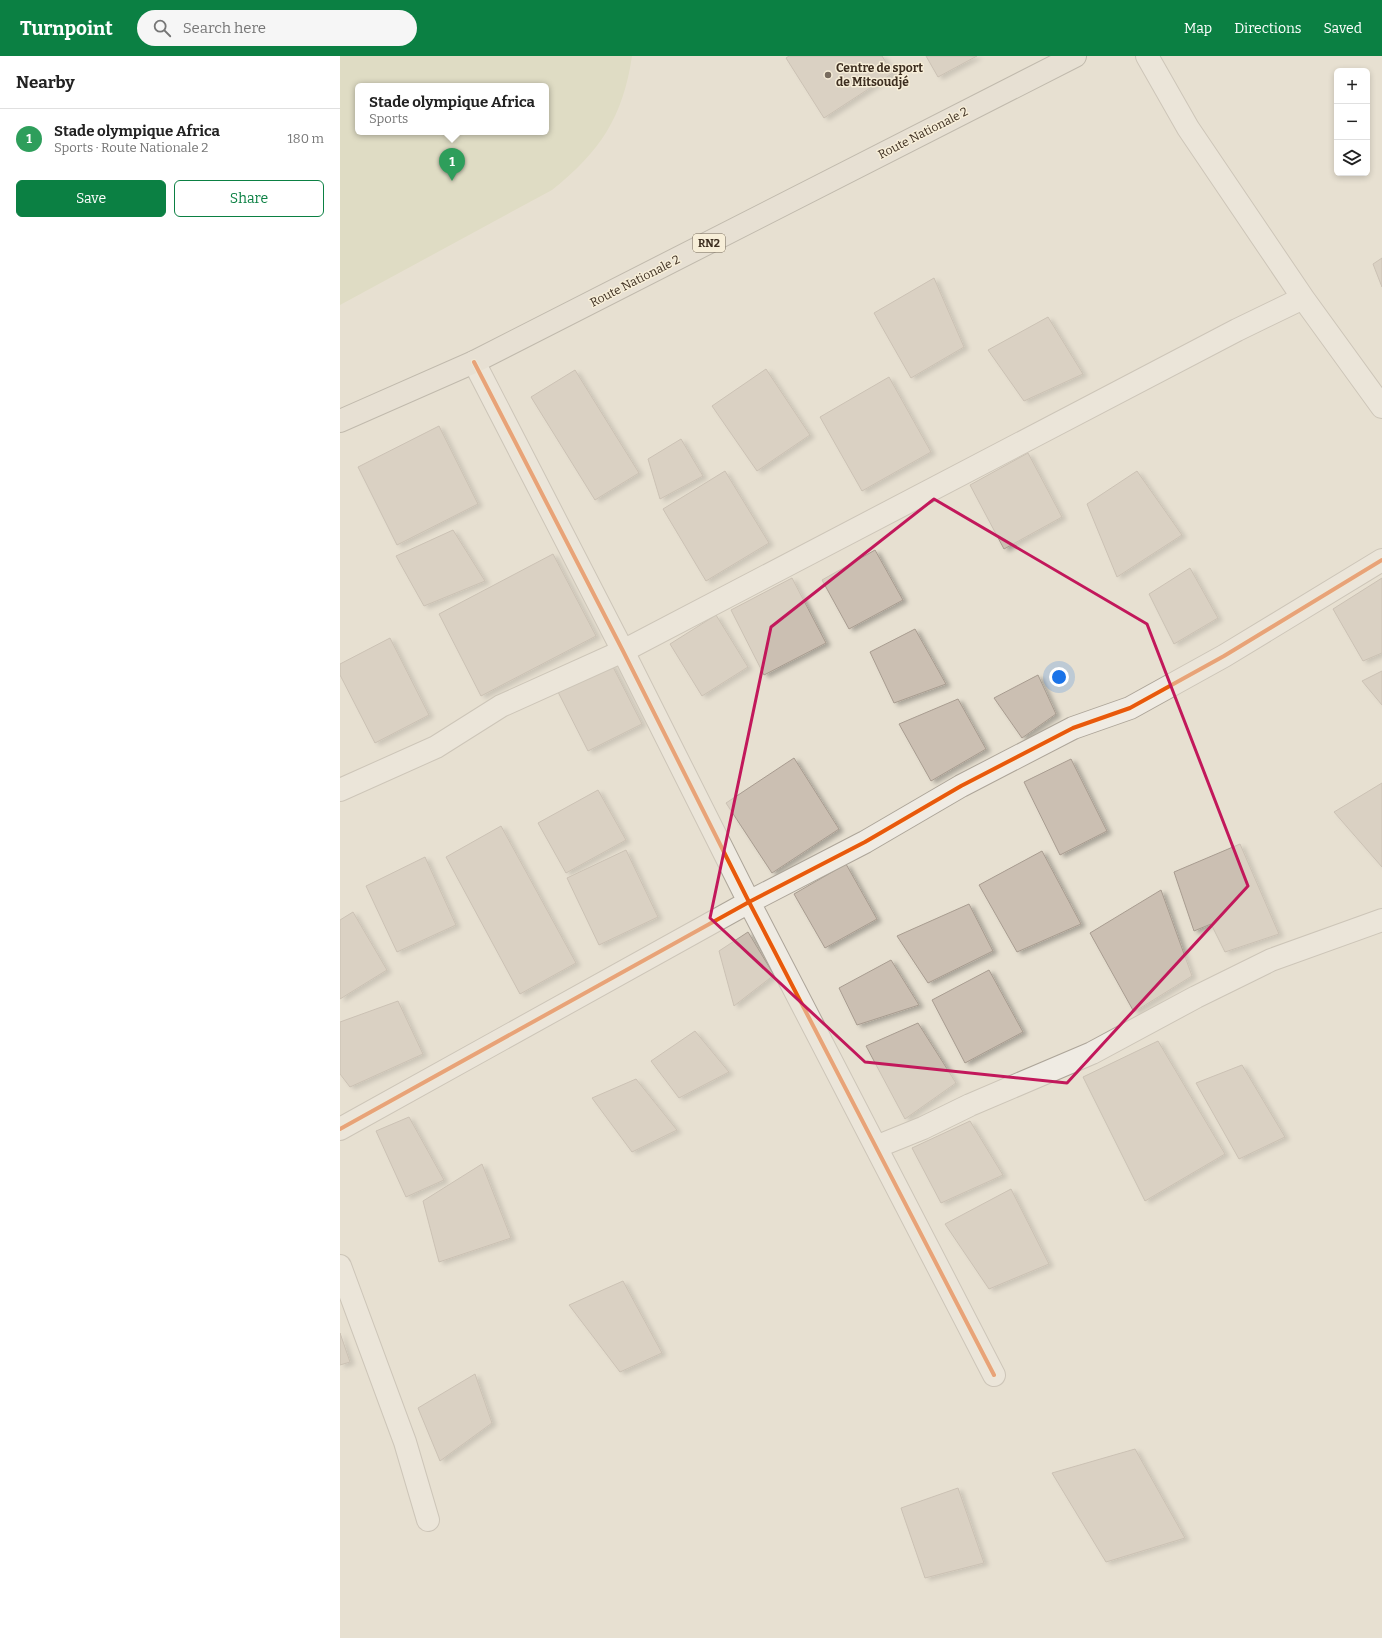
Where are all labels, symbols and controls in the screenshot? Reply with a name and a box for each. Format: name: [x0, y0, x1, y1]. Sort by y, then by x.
search box: [137, 10, 417, 46]
text: Turnpoint: [20, 17, 113, 40]
icon: search: [151, 17, 173, 39]
text: Search here: [183, 19, 266, 37]
text: Map: [1184, 20, 1212, 37]
text: Directions: [1234, 20, 1302, 37]
text: Saved: [1324, 20, 1362, 37]
place label: Centre de sport de Mitsoudjé: [836, 61, 923, 90]
map controls: [1334, 68, 1370, 176]
button: +: [1334, 68, 1370, 104]
marker: Centre de sport de Mitsoudjé: [823, 70, 833, 80]
text: Nearby: [16, 72, 75, 93]
popup: [355, 83, 549, 135]
text: Stade olympique Africa: [369, 93, 535, 111]
street label: Route Nationale 2: [876, 104, 970, 162]
button: −: [1334, 104, 1370, 140]
text: Sports: [369, 111, 408, 126]
text: Stade olympique Africa: [54, 122, 220, 140]
text: 1: [26, 131, 32, 146]
text: 180 m: [288, 131, 324, 146]
text: Sports · Route Nationale 2: [54, 140, 208, 155]
button: layers: [1334, 140, 1370, 176]
pin: 1: [439, 148, 465, 181]
button: Save: [16, 180, 166, 217]
button: Share: [174, 180, 324, 217]
road number: RN2: [693, 234, 725, 252]
street label: Route Nationale 2: [588, 252, 682, 310]
your location: [1049, 667, 1069, 687]

